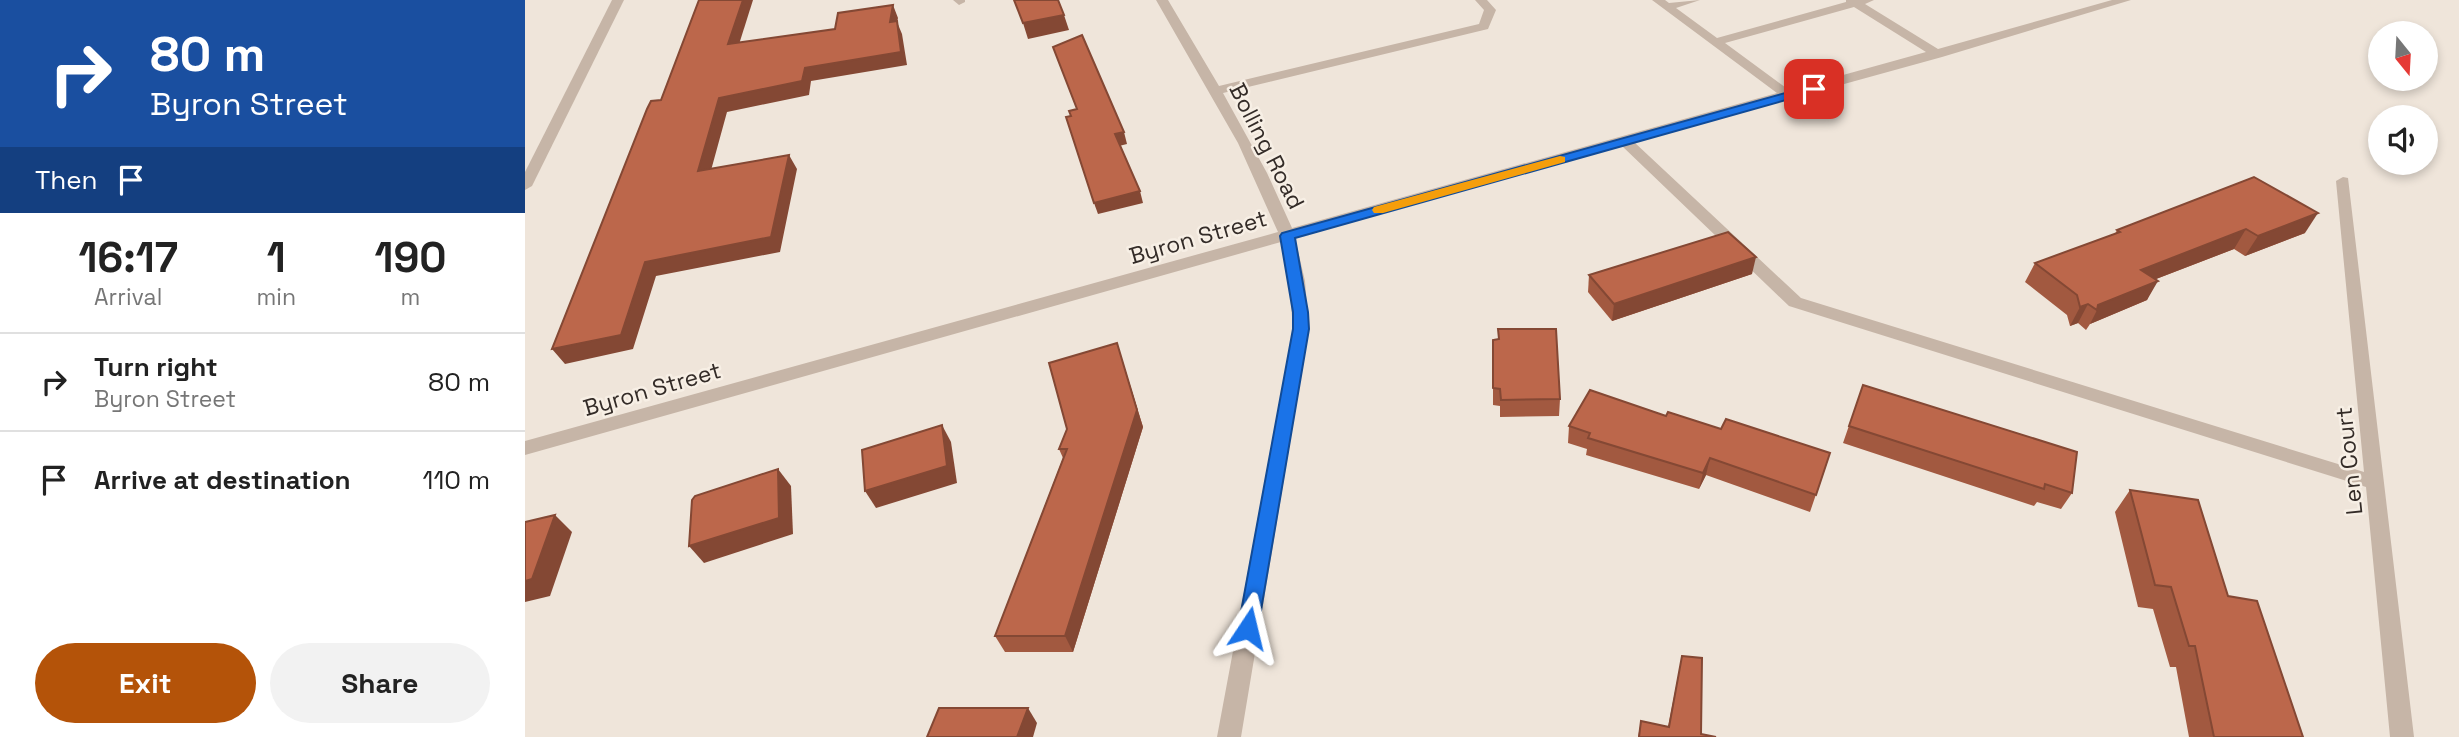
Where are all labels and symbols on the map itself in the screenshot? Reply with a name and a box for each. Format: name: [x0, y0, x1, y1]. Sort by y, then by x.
north arrow: [2368, 21, 2438, 91]
pin: [1784, 59, 1844, 119]
street label: Bolling Road: [1222, 78, 1312, 214]
street label: Byron Street: [1126, 203, 1270, 271]
street label: Byron Street: [580, 355, 724, 423]
street label: Len Court: [2328, 406, 2370, 516]
position arrow: [1211, 591, 1285, 665]

